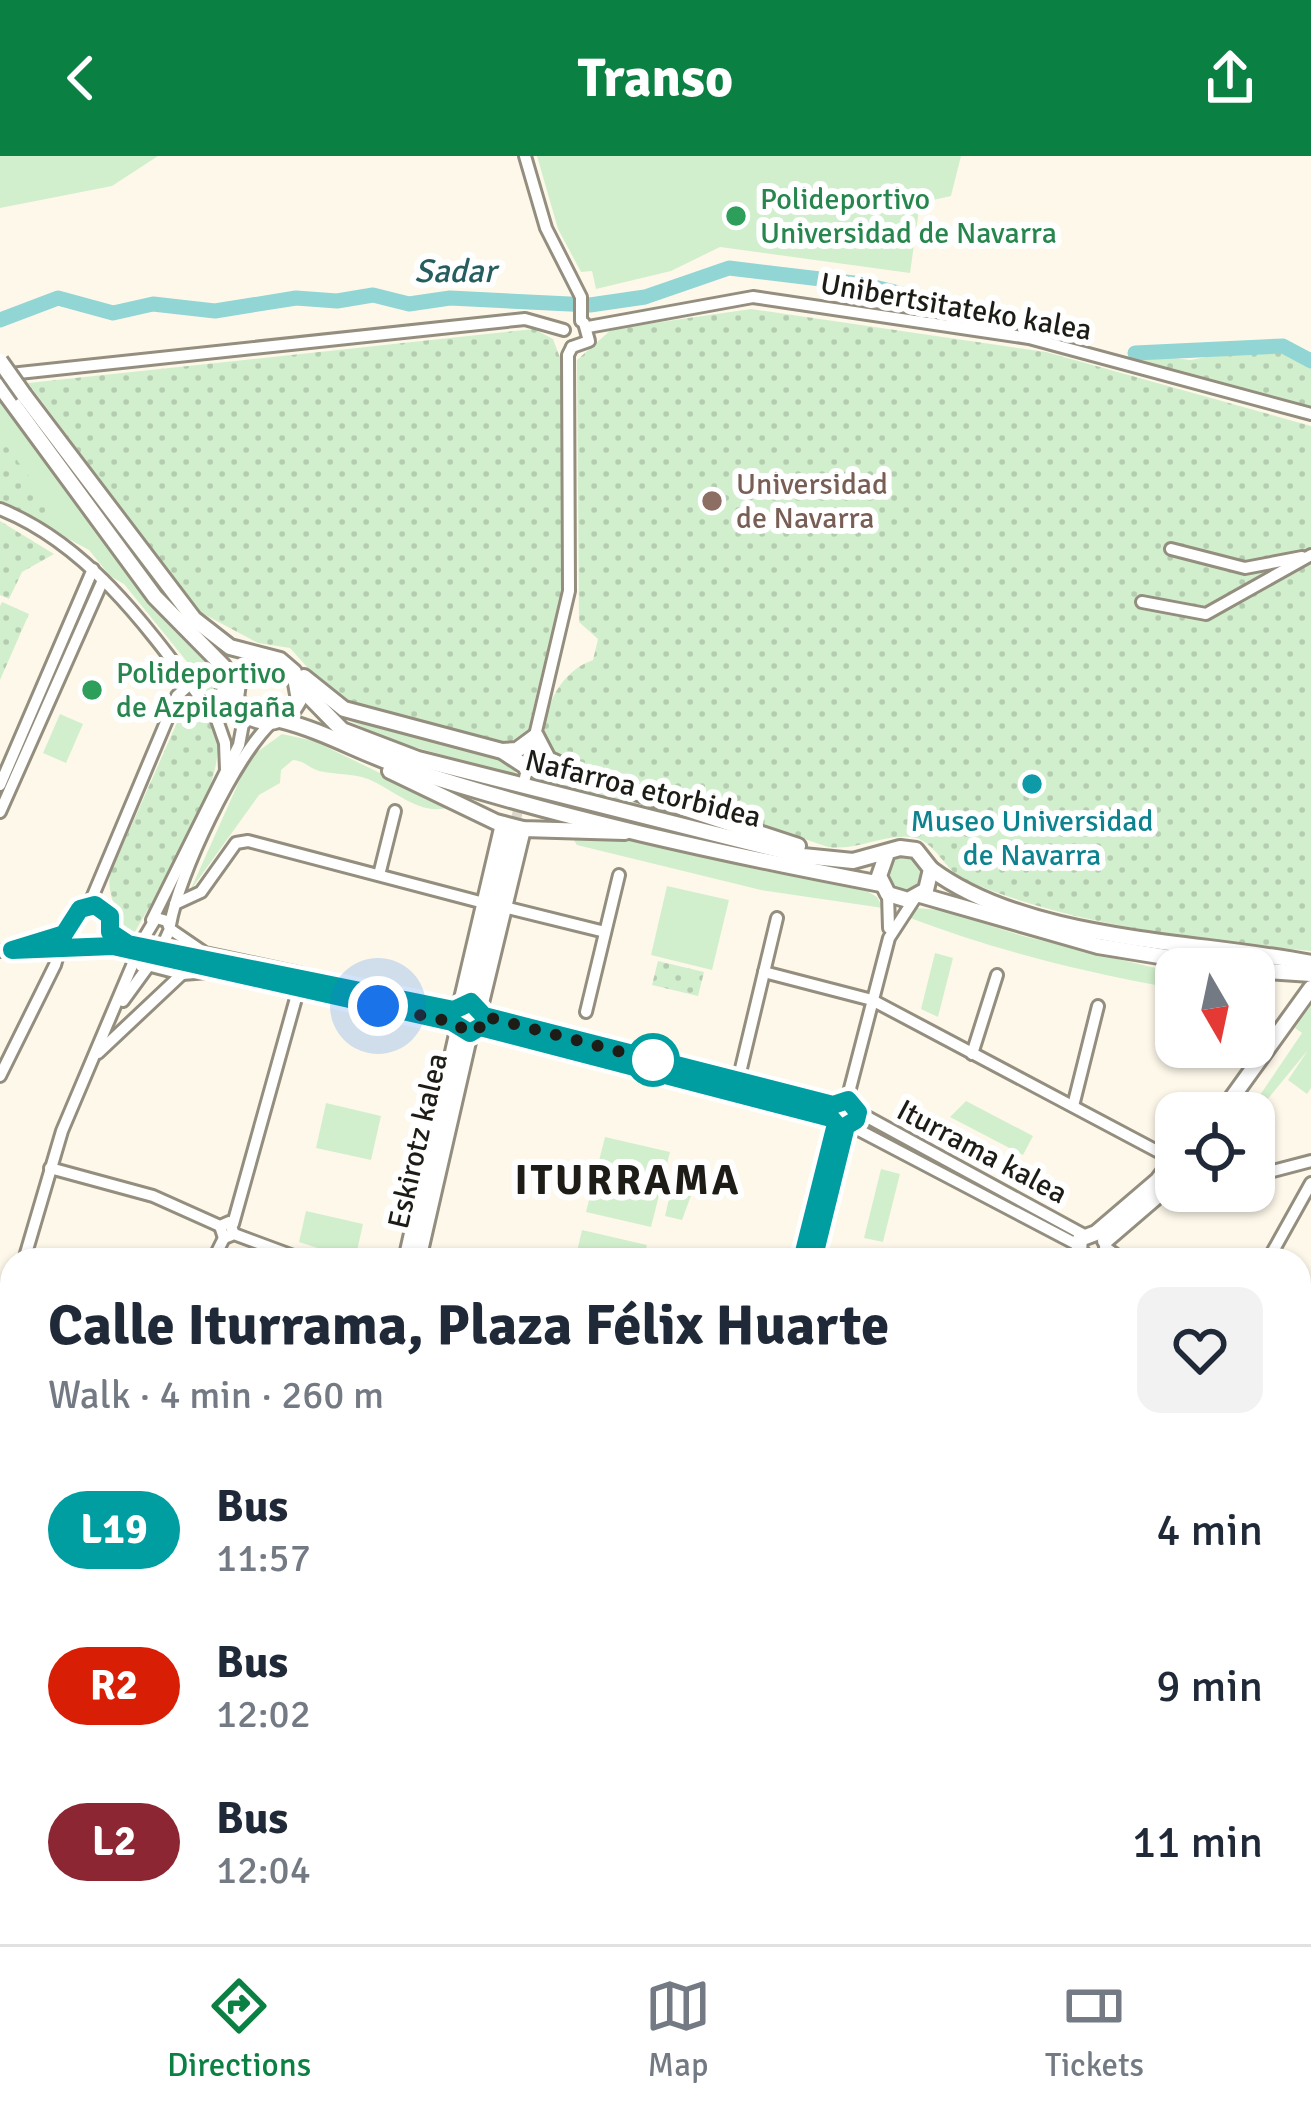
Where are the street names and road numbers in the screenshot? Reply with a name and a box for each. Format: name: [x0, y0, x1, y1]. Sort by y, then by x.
street label: Unibertsitateko kalea: [817, 265, 1095, 349]
street label: Nafarroa etorbidea: [521, 742, 765, 836]
street label: Eskirotz kalea: [380, 1050, 456, 1232]
street label: Iturrama kalea: [891, 1092, 1073, 1212]

